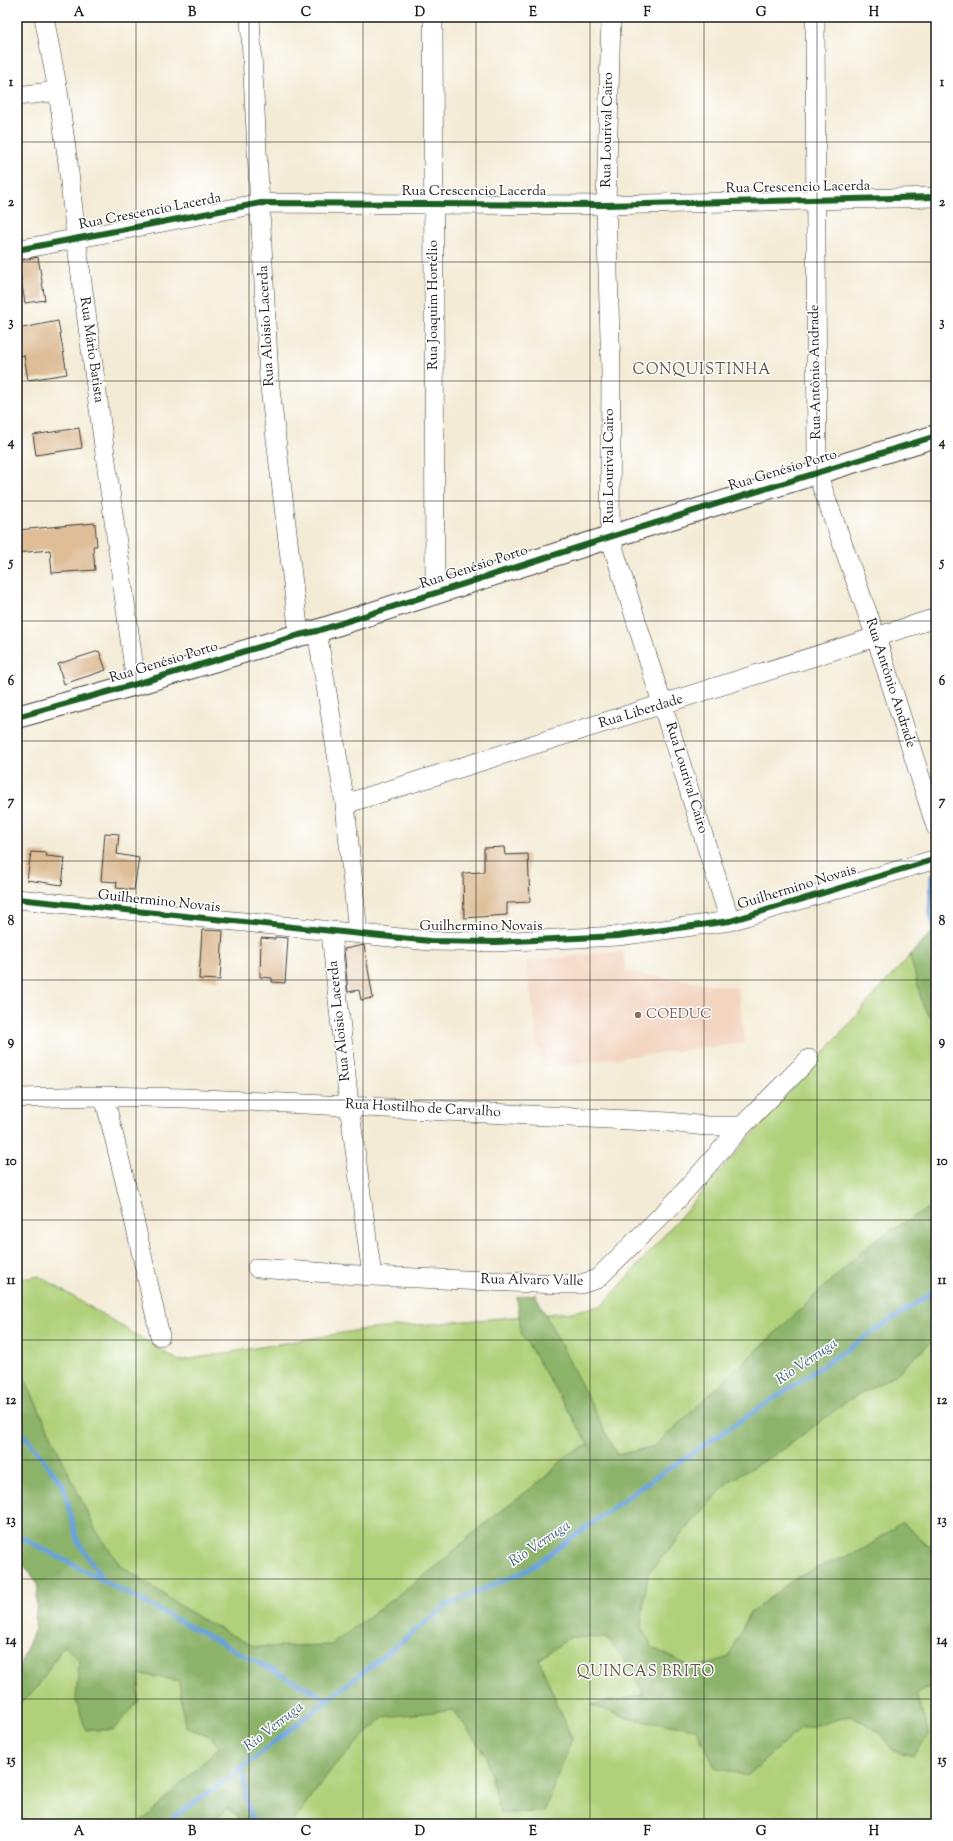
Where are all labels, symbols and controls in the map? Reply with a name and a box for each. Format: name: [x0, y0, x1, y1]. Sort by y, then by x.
text: A: [74, 4, 85, 22]
text: B: [188, 4, 197, 22]
text: C: [301, 4, 311, 22]
text: D: [415, 4, 425, 22]
text: E: [529, 4, 537, 22]
text: F: [643, 4, 651, 22]
text: G: [756, 4, 767, 22]
text: H: [869, 4, 880, 22]
street label: Rua Lourival Cairo: [597, 72, 619, 188]
text: 1: [9, 74, 14, 92]
text: 1: [940, 74, 945, 92]
street label: Rua Crescencio Lacerda: [726, 177, 871, 199]
street label: Rua Crescencio Lacerda: [402, 182, 547, 202]
street label: Rua Crescencio Lacerda: [77, 188, 223, 236]
text: 2: [8, 194, 15, 212]
text: 2: [939, 194, 946, 212]
street label: Rua Joaquim Hortélio: [424, 240, 444, 370]
street label: Rua Aloisio Lacerda: [254, 264, 280, 387]
street label: Rua Mário Batista: [74, 296, 108, 405]
street label: Rua Antônio Andrade: [805, 304, 827, 440]
text: 3: [8, 314, 14, 332]
text: 3: [939, 314, 945, 332]
district label: CONQUISTINHA: [633, 360, 771, 381]
street label: Rua Lourival Cairo: [600, 408, 620, 524]
text: 4: [7, 434, 15, 452]
text: 4: [938, 434, 946, 452]
street label: Rua Genésio Porto: [726, 445, 840, 497]
street label: Rua Genésio Porto: [417, 541, 531, 595]
text: 5: [8, 554, 14, 572]
text: 5: [939, 554, 945, 572]
street label: Rua Antônio Andrade: [860, 616, 920, 750]
street label: Rua Genésio Porto: [107, 637, 221, 689]
text: 6: [8, 673, 15, 691]
text: 6: [939, 673, 946, 691]
street label: Rua Liberdade: [596, 690, 686, 734]
street label: Rua Lourival Cairo: [660, 720, 713, 836]
text: 7: [8, 793, 15, 811]
text: 7: [939, 793, 946, 811]
street label: Guilhermino Novais: [735, 860, 859, 916]
street label: Guilhermino Novais: [97, 886, 221, 918]
text: 8: [8, 913, 15, 931]
text: 8: [939, 913, 946, 931]
street label: Guilhermino Novais: [419, 917, 543, 937]
street label: Rua Aloisio Lacerda: [324, 959, 356, 1082]
place label: COEDUC: [646, 1005, 712, 1025]
marker: COEDUC: [633, 1010, 643, 1020]
text: 9: [8, 1033, 15, 1051]
text: 9: [939, 1033, 946, 1051]
street label: Rua Hostilho de Carvalho: [345, 1095, 502, 1123]
text: 10: [5, 1153, 17, 1171]
text: 10: [936, 1153, 948, 1171]
street label: Rua Alvaro Valle: [480, 1270, 584, 1292]
text: 11: [7, 1272, 16, 1290]
text: 11: [938, 1272, 947, 1290]
water label: Rio Verruga: [772, 1333, 842, 1390]
text: 12: [6, 1392, 17, 1410]
text: 12: [937, 1392, 948, 1410]
text: 13: [6, 1512, 16, 1530]
text: 13: [937, 1512, 947, 1530]
water label: Rio Verruga: [505, 1515, 575, 1572]
text: 14: [6, 1632, 17, 1650]
text: 14: [937, 1632, 948, 1650]
district label: QUINCAS BRITO: [577, 1662, 715, 1683]
water label: Rio Verruga: [240, 1697, 309, 1757]
text: 15: [7, 1752, 16, 1770]
text: 15: [938, 1752, 947, 1770]
text: A: [74, 1823, 85, 1841]
text: B: [188, 1823, 197, 1841]
text: C: [301, 1823, 311, 1841]
text: D: [415, 1823, 425, 1841]
text: E: [529, 1823, 537, 1841]
text: F: [643, 1823, 651, 1841]
text: G: [756, 1823, 767, 1841]
text: H: [869, 1823, 880, 1841]

